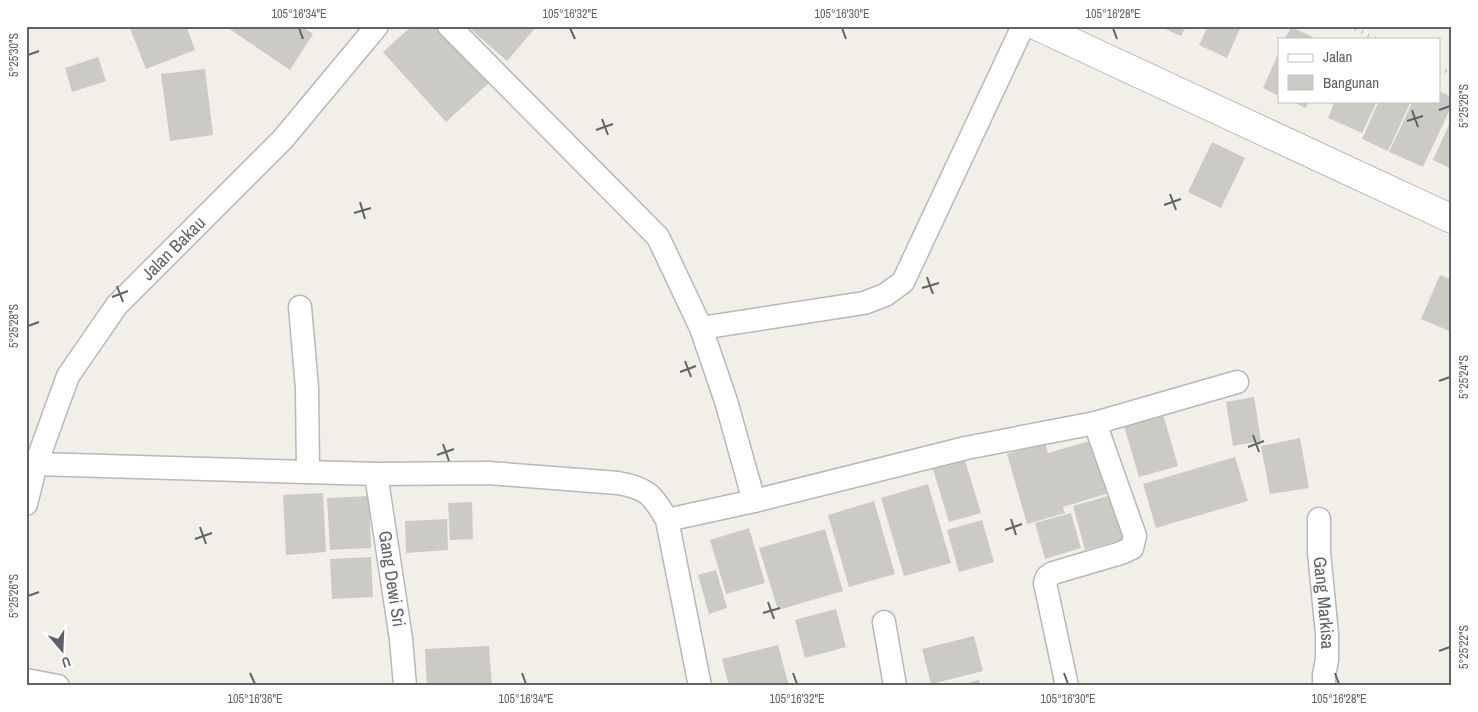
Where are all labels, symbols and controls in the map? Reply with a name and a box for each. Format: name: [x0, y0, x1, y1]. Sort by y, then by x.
text: 105°16'34"E: [271, 6, 327, 22]
text: 105°16'32"E: [542, 6, 598, 22]
text: 105°16'30"E: [814, 6, 870, 22]
text: 105°16'28"E: [1085, 6, 1141, 22]
text: 5°25'30"S: [6, 33, 22, 77]
legend: [1278, 38, 1440, 102]
text: Jalan: [1323, 46, 1352, 67]
text: Bangunan: [1323, 72, 1379, 93]
text: 5°25'26"S: [1456, 84, 1472, 128]
street label: Jalan Bakau: [136, 211, 211, 286]
text: 5°25'28"S: [6, 304, 22, 348]
text: 5°25'24"S: [1456, 355, 1472, 399]
street label: Gang Dewi Sri: [373, 529, 412, 629]
street label: Gang Markisa: [1308, 555, 1340, 649]
text: 5°25'26"S: [6, 574, 22, 618]
north arrow: [38, 624, 88, 674]
text: 5°25'22"S: [1456, 625, 1472, 669]
text: U: [59, 652, 73, 672]
text: 105°16'36"E: [227, 691, 283, 707]
text: 105°16'34"E: [498, 691, 554, 707]
text: 105°16'32"E: [769, 691, 825, 707]
text: 105°16'30"E: [1040, 691, 1096, 707]
text: 105°16'28"E: [1311, 691, 1367, 707]

